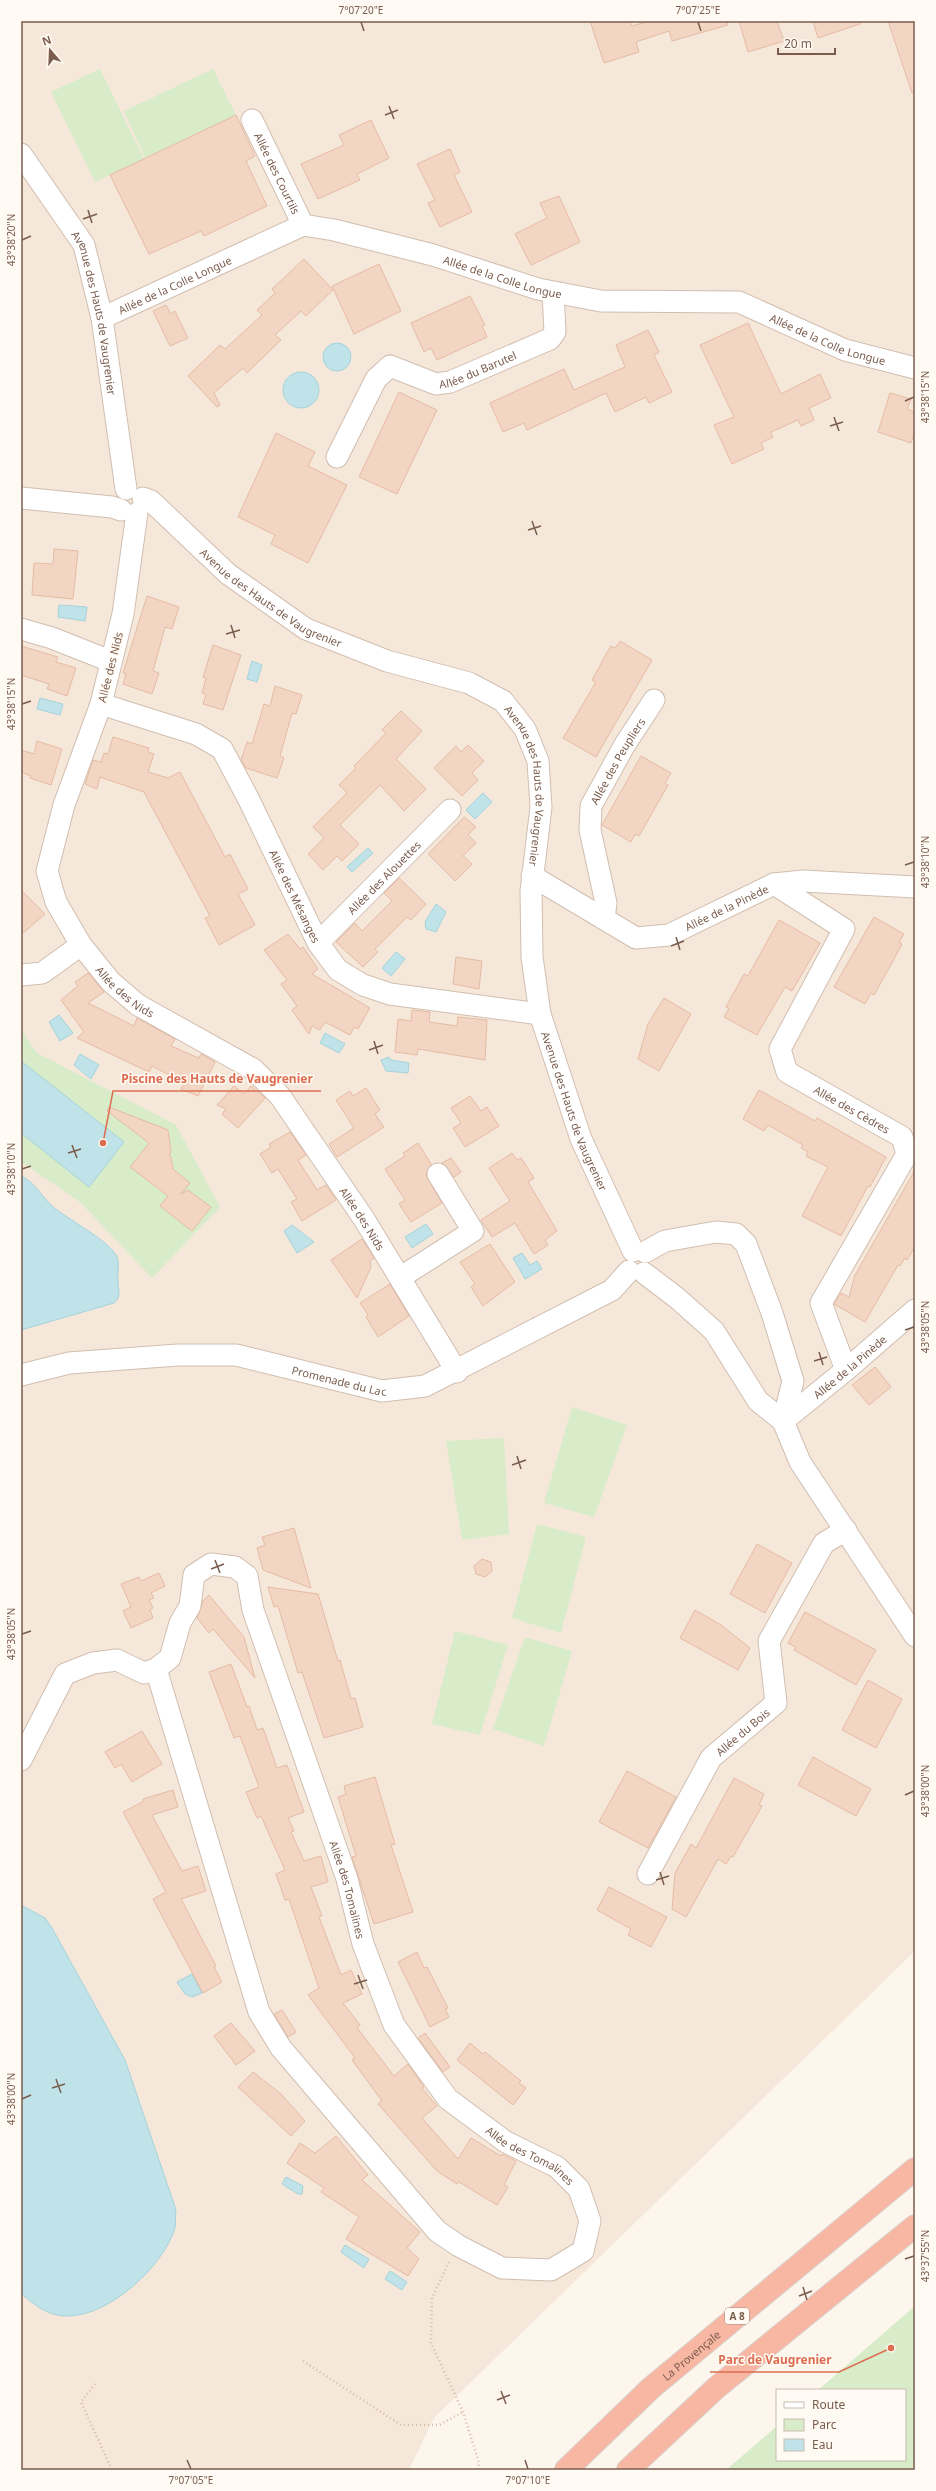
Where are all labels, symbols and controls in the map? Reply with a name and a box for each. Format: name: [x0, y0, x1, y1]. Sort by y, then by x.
text: 7°07'20"E: [339, 3, 383, 17]
text: 7°07'25"E: [676, 3, 720, 17]
north arrow: [30, 30, 70, 70]
scale bar: [778, 30, 835, 56]
text: N: [40, 32, 53, 49]
text: 20 m: [784, 35, 812, 52]
street label: Allée des Courtils: [252, 130, 304, 216]
text: 43°38'20"N: [4, 214, 18, 266]
street label: Avenue des Hauts de Vaugrenier: [69, 227, 120, 396]
street label: Allée de la Colle Longue: [442, 251, 563, 301]
street label: Allée de la Colle Longue: [116, 252, 234, 317]
street label: Allée de la Colle Longue: [768, 310, 887, 368]
street label: Allée du Barutel: [438, 347, 518, 391]
text: 43°38'15"N: [918, 371, 932, 423]
street label: Avenue des Hauts de Vaugrenier: [197, 544, 345, 650]
street label: Allée des Nids: [94, 630, 126, 704]
text: 43°38'15"N: [4, 678, 18, 730]
street label: Avenue des Hauts de Vaugrenier: [501, 702, 548, 868]
street label: Allée des Peupliers: [586, 715, 648, 807]
text: 43°38'10"N: [918, 836, 932, 888]
street label: Allée des Alouettes: [344, 837, 423, 917]
street label: Allée des Mésanges: [266, 847, 324, 945]
street label: Allée de la Pinède: [682, 880, 771, 934]
street label: Allée des Nids: [93, 962, 157, 1020]
street label: Avenue des Hauts de Vaugrenier: [539, 1029, 612, 1193]
callout: Piscine des Hauts de Vaugrenier: [113, 1067, 321, 1091]
text: Piscine des Hauts de Vaugrenier: [121, 1070, 313, 1087]
street label: Allée des Cèdres: [811, 1081, 893, 1136]
text: 43°38'10"N: [4, 1143, 18, 1195]
street label: Allée des Nids: [337, 1184, 389, 1253]
text: 43°38'05"N: [918, 1301, 932, 1353]
street label: Allée de la Pinède: [810, 1331, 889, 1401]
street label: Promenade du Lac: [290, 1362, 387, 1399]
text: 43°38'05"N: [4, 1608, 18, 1660]
street label: Allée du Bois: [712, 1704, 772, 1759]
text: 43°38'00"N: [918, 1765, 932, 1817]
street label: Allée des Tomalines: [327, 1838, 369, 1940]
text: 43°38'00"N: [4, 2073, 18, 2125]
street label: Allée des Tomalines: [483, 2122, 578, 2188]
text: 43°37'55"N: [918, 2230, 932, 2282]
road number: A 8: [725, 2308, 749, 2324]
street label: La Provençale: [659, 2326, 723, 2383]
callout: Parc de Vaugrenier: [710, 2348, 839, 2372]
text: Parc de Vaugrenier: [718, 2351, 832, 2368]
legend: [776, 2389, 906, 2461]
text: Route: [812, 2396, 845, 2413]
text: Parc: [812, 2416, 837, 2433]
text: Eau: [812, 2436, 833, 2453]
text: 7°07'05"E: [169, 2473, 213, 2487]
text: 7°07'10"E: [506, 2473, 550, 2487]

